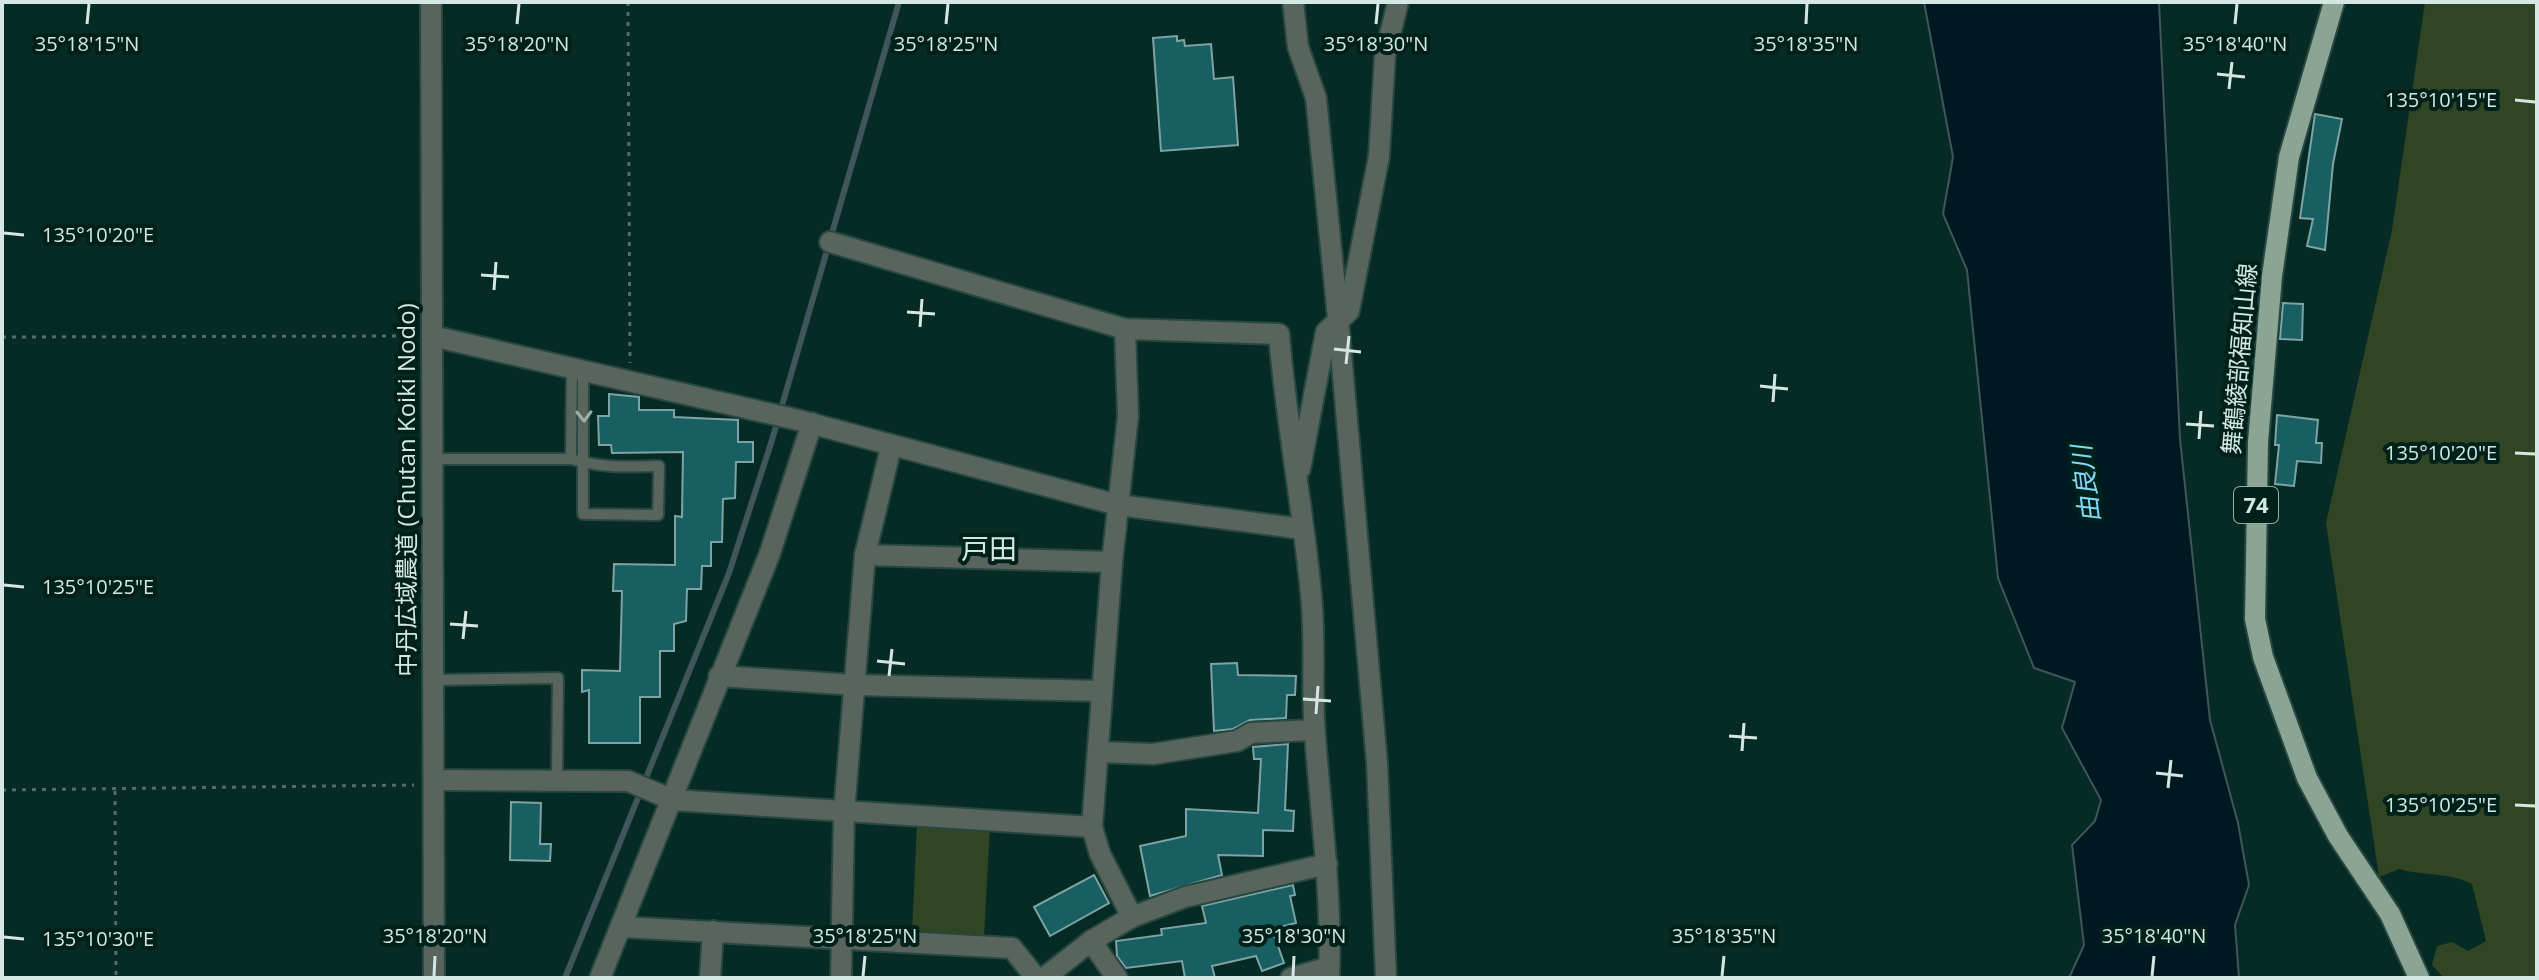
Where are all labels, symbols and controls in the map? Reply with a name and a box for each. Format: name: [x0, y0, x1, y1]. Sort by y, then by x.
text: 35°18'15"N: [35, 30, 139, 57]
text: 35°18'20"N: [465, 30, 569, 57]
text: 35°18'25"N: [894, 30, 998, 57]
text: 35°18'30"N: [1324, 30, 1428, 57]
text: 35°18'35"N: [1754, 30, 1858, 57]
text: 35°18'40"N: [2183, 30, 2287, 57]
text: 135°10'15"E: [2385, 86, 2497, 113]
text: 135°10'20"E: [42, 221, 154, 248]
street label: 舞鶴綾部福知山線: [2214, 262, 2263, 456]
street label: 中丹広域農道 (Chutan Koiki Nodo): [389, 303, 422, 677]
one-way arrow: [575, 410, 593, 423]
text: 135°10'20"E: [2385, 439, 2497, 466]
water label: 由良川: [2062, 440, 2108, 525]
road number: 74: [2234, 487, 2278, 523]
district label: 戸田: [961, 529, 1017, 567]
text: 135°10'25"E: [42, 573, 154, 600]
text: 135°10'25"E: [2385, 791, 2497, 818]
text: 35°18'20"N: [383, 922, 487, 949]
text: 35°18'25"N: [813, 922, 917, 949]
text: 35°18'30"N: [1242, 922, 1346, 949]
text: 35°18'35"N: [1672, 922, 1776, 949]
text: 35°18'40"N: [2102, 922, 2206, 949]
text: 135°10'30"E: [42, 925, 154, 952]

